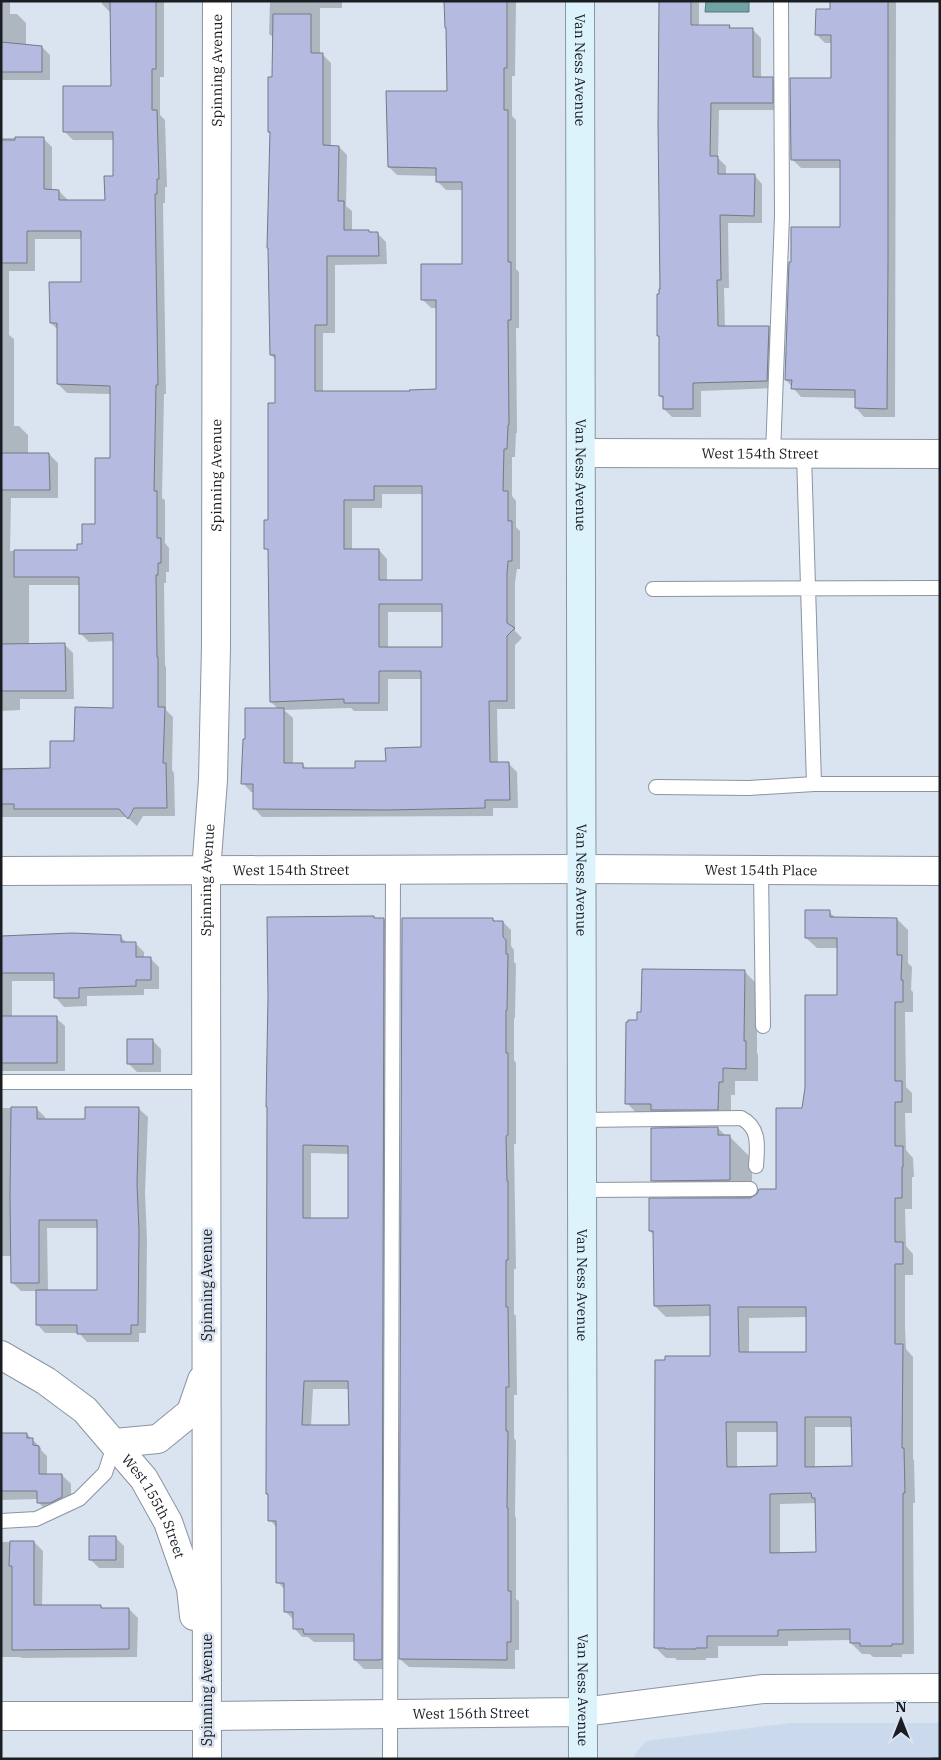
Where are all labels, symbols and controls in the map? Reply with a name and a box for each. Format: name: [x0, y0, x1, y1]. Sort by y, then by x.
street label: Spinning Avenue: [208, 14, 226, 127]
street label: Van Ness Avenue: [571, 14, 589, 126]
street label: Spinning Avenue: [207, 419, 225, 532]
street label: Van Ness Avenue: [572, 419, 590, 531]
street label: West 154th Street: [702, 444, 819, 463]
street label: Spinning Avenue: [197, 823, 219, 936]
street label: Van Ness Avenue: [572, 824, 591, 936]
street label: West 154th Street: [232, 861, 350, 879]
street label: West 154th Place: [705, 861, 817, 879]
street label: Spinning Avenue: [198, 1229, 216, 1341]
street label: Van Ness Avenue: [573, 1229, 591, 1341]
street label: West 155th Street: [118, 1450, 189, 1561]
street label: Spinning Avenue: [198, 1634, 216, 1746]
street label: Van Ness Avenue: [574, 1634, 592, 1746]
north arrow: [876, 1695, 926, 1745]
text: N: [895, 1698, 907, 1716]
street label: West 156th Street: [412, 1704, 530, 1723]

